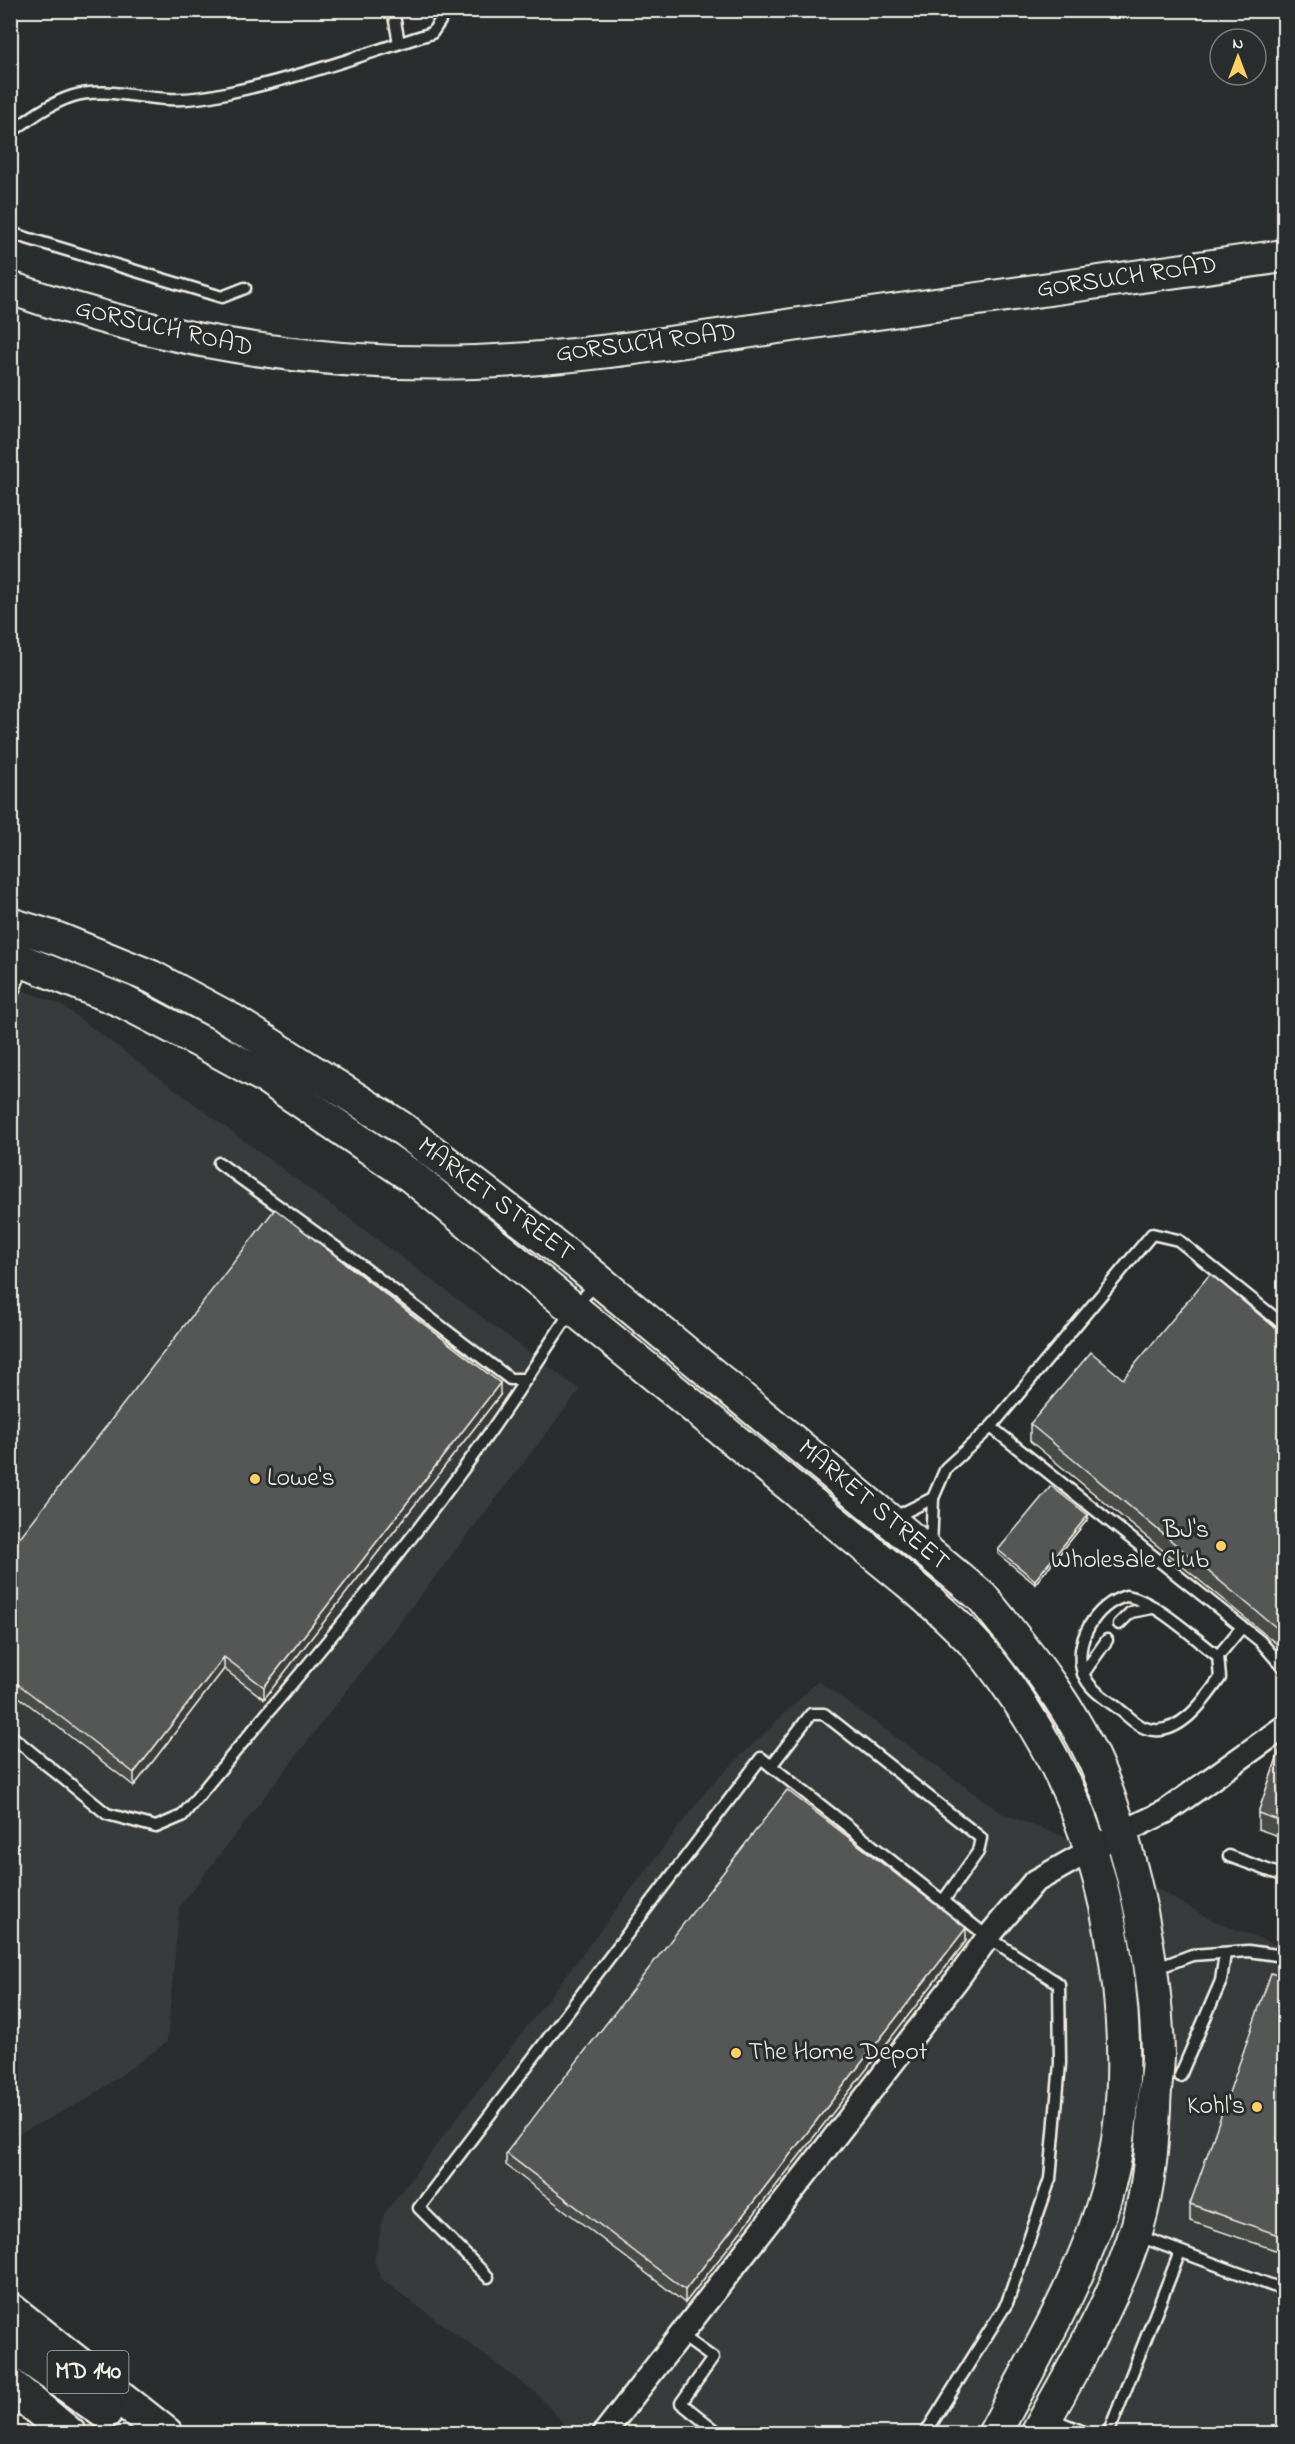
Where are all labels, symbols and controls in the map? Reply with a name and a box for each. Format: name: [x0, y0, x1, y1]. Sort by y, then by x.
north arrow: [1208, 27, 1268, 87]
text: N: [1233, 32, 1244, 56]
street label: GORSUCH ROAD: [1035, 247, 1219, 309]
street label: GORSUCH ROAD: [71, 290, 257, 368]
street label: GORSUCH ROAD: [554, 314, 738, 374]
street label: MARKET STREET: [408, 1128, 582, 1272]
street label: MARKET STREET: [789, 1431, 957, 1581]
place label: Lowe's: [267, 1460, 335, 1498]
marker: Lowe's: [248, 1472, 262, 1486]
place label: BJ's Wholesale Club: [1051, 1512, 1209, 1580]
marker: BJ's Wholesale Club: [1214, 1539, 1228, 1553]
place label: The Home Depot: [748, 2034, 928, 2072]
marker: The Home Depot: [729, 2046, 743, 2060]
place label: Kohl's: [1187, 2088, 1245, 2126]
marker: Kohl's: [1250, 2100, 1264, 2114]
road number: MD 140: [48, 2351, 128, 2393]

